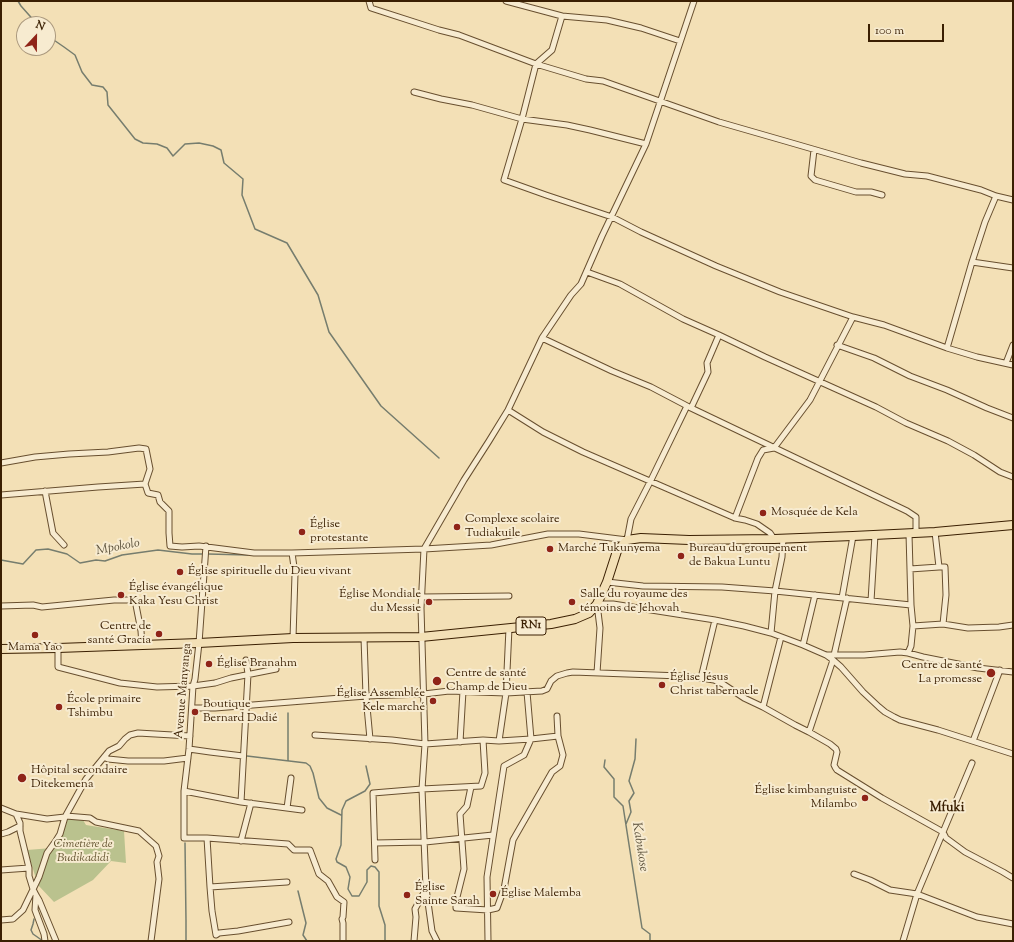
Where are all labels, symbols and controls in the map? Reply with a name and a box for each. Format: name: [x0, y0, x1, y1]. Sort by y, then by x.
north arrow: [16, 16, 56, 56]
scale bar: [870, 16, 946, 42]
text: N: [33, 17, 47, 35]
text: 100 m: [875, 22, 904, 40]
place label: Mosquée de Kela: [771, 506, 858, 520]
marker: Mosquée de Kela: [758, 508, 768, 518]
place label: Complexe scolaire Tudiakuile: [465, 513, 560, 541]
place label: Église protestante: [310, 518, 368, 546]
marker: Complexe scolaire Tudiakuile: [452, 522, 462, 532]
marker: Église protestante: [297, 527, 307, 537]
water label: Mpokolo: [95, 536, 141, 560]
place label: Marché Tukunyema: [558, 542, 660, 556]
place label: Bureau du groupement de Bakua Luntu: [689, 542, 807, 570]
marker: Marché Tukunyema: [545, 544, 555, 554]
marker: Bureau du groupement de Bakua Luntu: [676, 551, 686, 561]
place label: Église spirituelle du Dieu vivant: [188, 565, 351, 579]
marker: Église spirituelle du Dieu vivant: [175, 567, 185, 577]
place label: Église évangélique Kaka Yesu Christ: [129, 581, 223, 609]
place label: Église Mondiale du Messie: [339, 588, 421, 616]
place label: Salle du royaume des témoins de Jéhovah: [580, 588, 687, 616]
marker: Église évangélique Kaka Yesu Christ: [116, 590, 126, 600]
marker: Église Mondiale du Messie: [424, 597, 434, 607]
marker: Salle du royaume des témoins de Jéhovah: [567, 597, 577, 607]
road number: RN1: [516, 617, 546, 635]
place label: Centre de santé Gracia: [87, 620, 151, 648]
marker: Centre de santé Gracia: [154, 629, 164, 639]
marker: Mama Yao: [30, 630, 40, 640]
place label: Mama Yao: [8, 641, 62, 655]
street label: Avenue Manyanga: [173, 643, 195, 739]
place label: Église Branahm: [217, 657, 297, 671]
marker: Église Branahm: [204, 659, 214, 669]
place label: Centre de santé La promesse: [902, 659, 982, 687]
place label: Centre de santé Champ de Dieu: [446, 667, 527, 695]
marker: Centre de santé La promesse: [985, 667, 997, 679]
place label: Église Jésus Christ tabernacle: [670, 671, 759, 699]
marker: Centre de santé Champ de Dieu: [431, 675, 443, 687]
marker: Église Jésus Christ tabernacle: [657, 680, 667, 690]
place label: Église Assemblée Kele marché: [337, 687, 425, 715]
place label: École primaire Tshimbu: [67, 693, 141, 721]
marker: Église Assemblée Kele marché: [428, 696, 438, 706]
place label: Boutique Bernard Dadié: [203, 698, 278, 726]
marker: École primaire Tshimbu: [54, 702, 64, 712]
marker: Boutique Bernard Dadié: [190, 707, 200, 717]
place label: Hôpital secondaire Ditekemena: [31, 764, 128, 792]
marker: Hôpital secondaire Ditekemena: [16, 772, 28, 784]
place label: Église kimbanguiste Milambo: [755, 784, 857, 812]
marker: Église kimbanguiste Milambo: [860, 793, 870, 803]
district label: Mfuki: [930, 801, 964, 817]
water label: Kabukose: [627, 821, 651, 873]
park label: Cimetière de Budikadidi: [53, 838, 113, 866]
place label: Église Sainte Sarah: [415, 881, 480, 909]
place label: Église Malemba: [501, 887, 581, 901]
marker: Église Malemba: [488, 889, 498, 899]
marker: Église Sainte Sarah: [402, 890, 412, 900]

